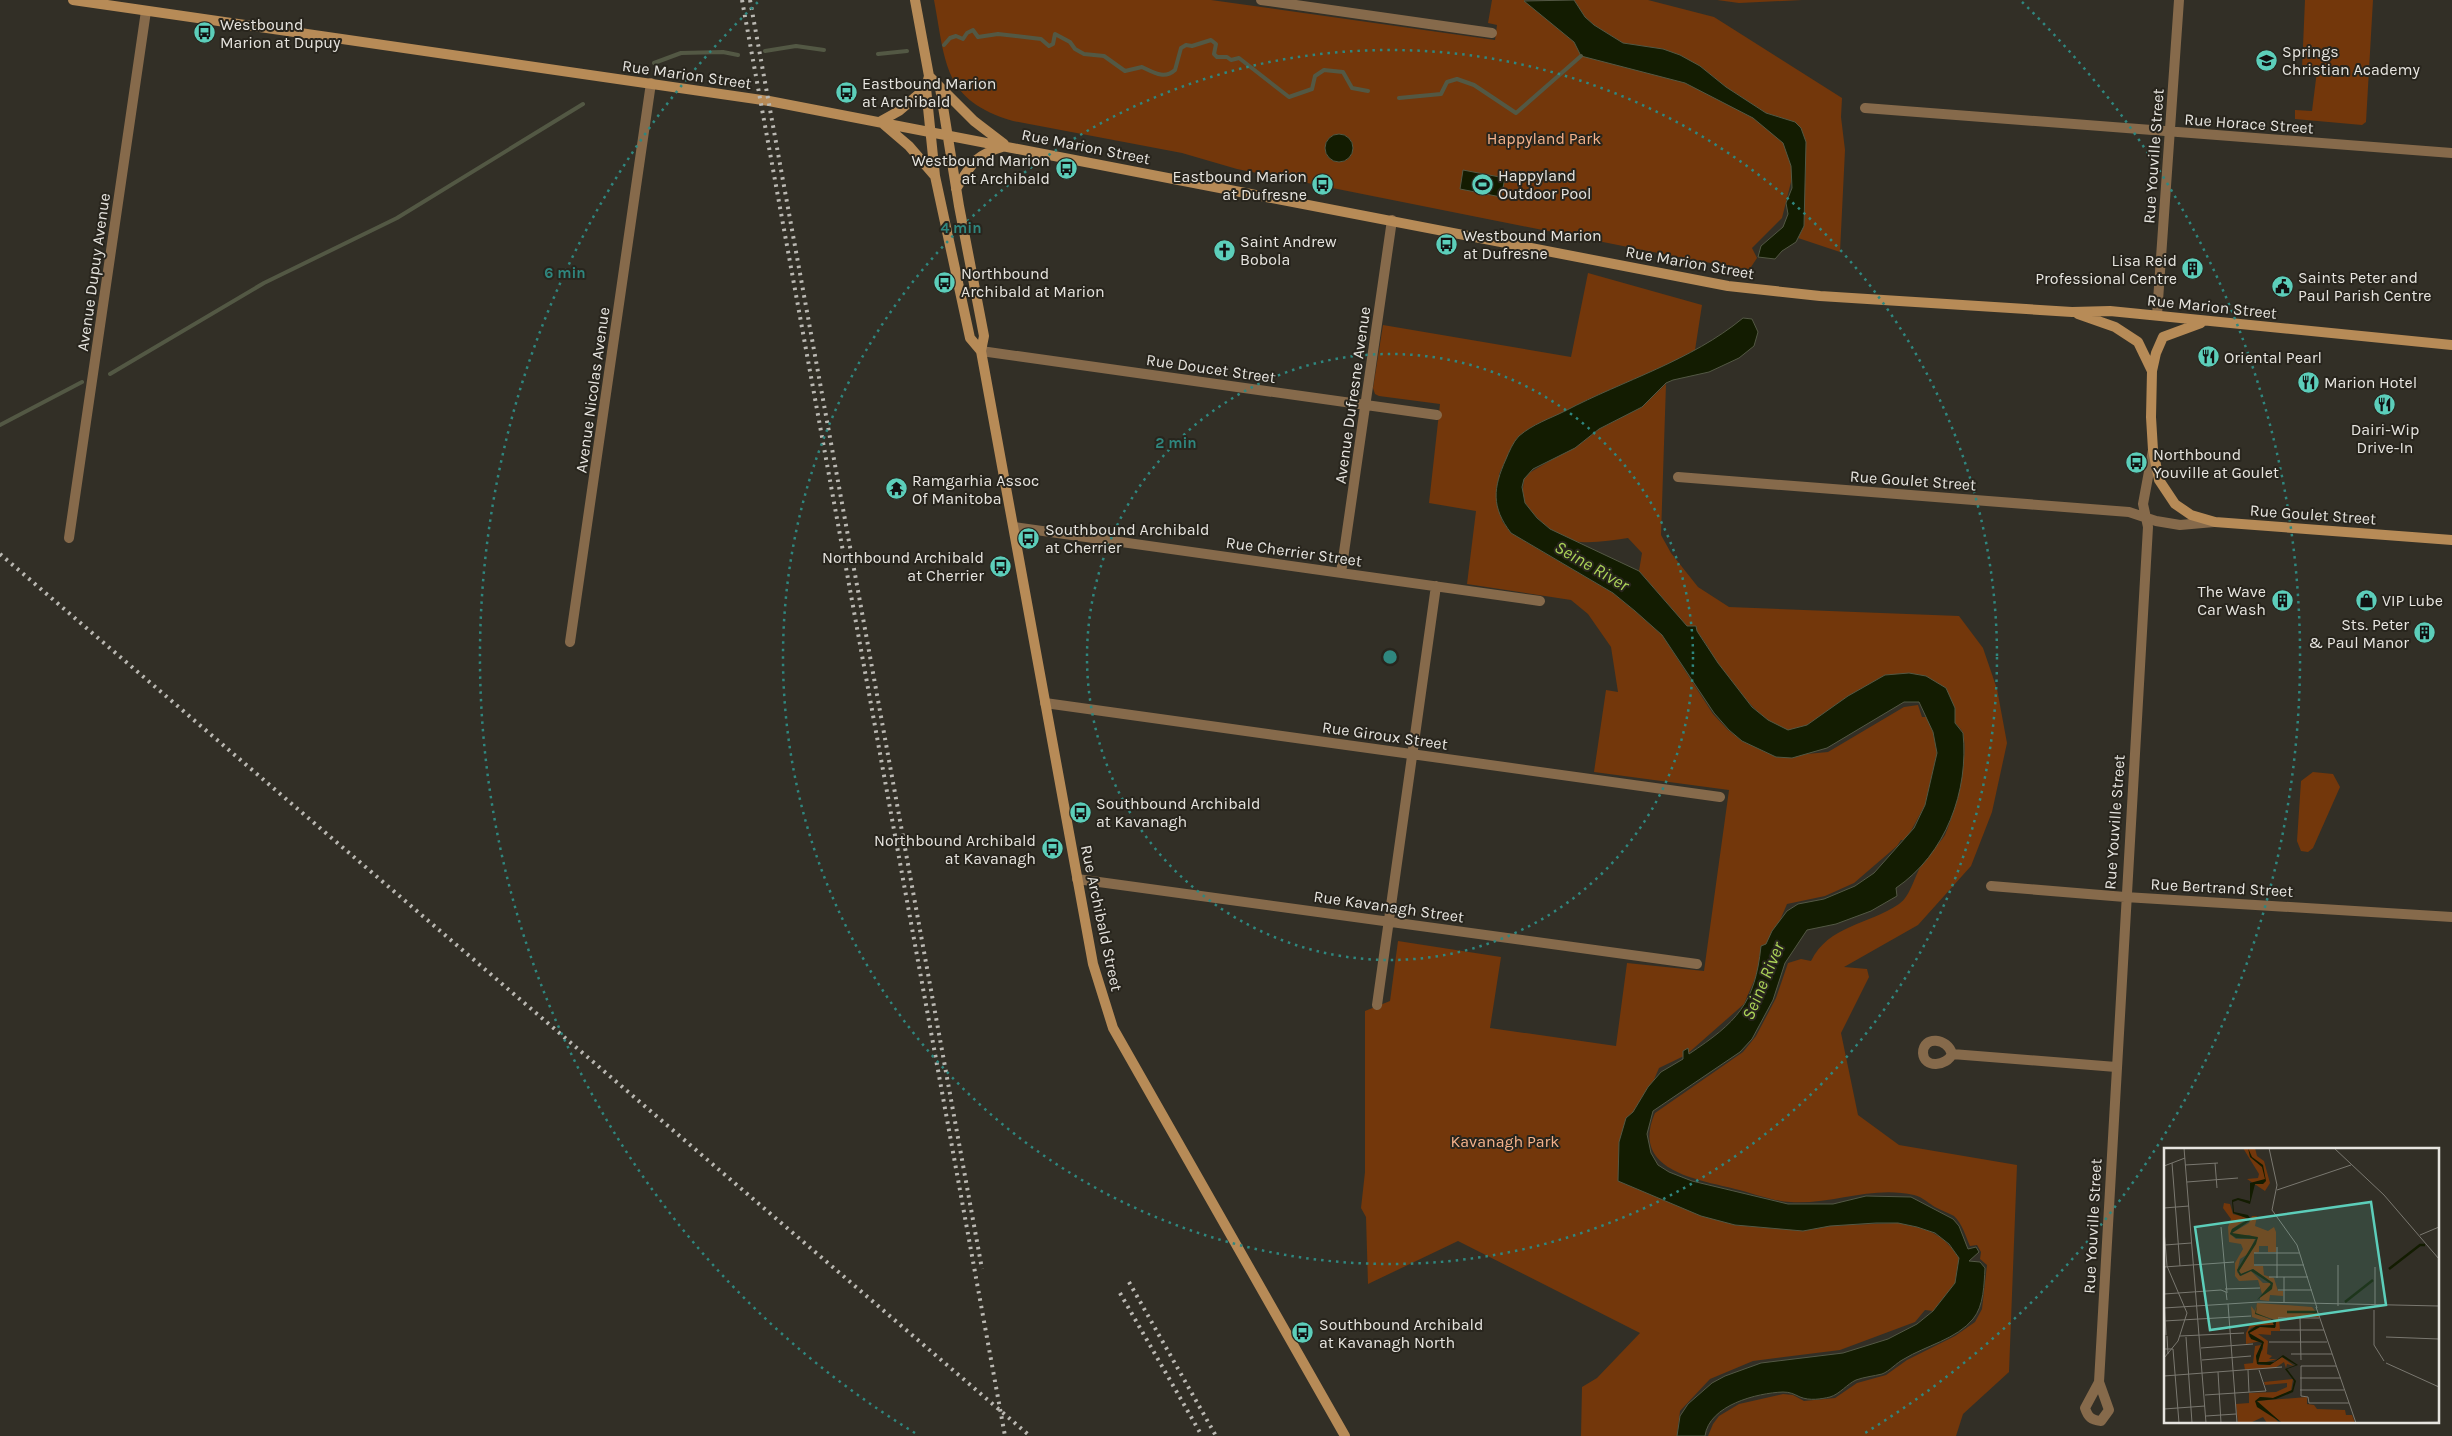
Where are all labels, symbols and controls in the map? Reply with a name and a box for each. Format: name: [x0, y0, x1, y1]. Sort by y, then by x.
place label: Westbound Marion at Dupuy: [220, 15, 341, 52]
bus stop icon: Westbound Marion at Dupuy: [192, 21, 216, 45]
place label: Springs Christian Academy: [2282, 42, 2420, 79]
school or university icon: Springs Christian Academy: [2254, 48, 2278, 72]
street label: Rue Marion Street: [621, 56, 753, 93]
place label: Eastbound Marion at Archibald: [862, 74, 996, 111]
bus stop icon: Eastbound Marion at Archibald: [834, 80, 858, 104]
street label: Rue Youville Street: [2139, 88, 2168, 224]
street label: Rue Horace Street: [2184, 109, 2314, 138]
street label: Rue Marion Street: [1020, 125, 1152, 168]
park label: Happyland Park: [1487, 129, 1601, 148]
place label: Westbound Marion at Archibald: [911, 151, 1050, 188]
bus stop icon: Westbound Marion at Archibald: [1054, 157, 1078, 181]
place label: Happyland Outdoor Pool: [1498, 166, 1591, 203]
place label: Eastbound Marion at Dufresne: [1173, 167, 1307, 204]
sports icon: Happyland Outdoor Pool: [1470, 172, 1494, 196]
bus stop icon: Eastbound Marion at Dufresne: [1311, 173, 1335, 197]
street label: Avenue Dupuy Avenue: [73, 192, 114, 352]
text: 4 min: [940, 219, 982, 237]
place label: Westbound Marion at Dufresne: [1463, 226, 1602, 263]
place label: Saint Andrew Bobola: [1240, 232, 1337, 269]
bus stop icon: Westbound Marion at Dufresne: [1435, 232, 1459, 256]
church icon: Saint Andrew Bobola: [1212, 238, 1236, 262]
street label: Rue Marion Street: [1624, 242, 1756, 283]
place label: Lisa Reid Professional Centre: [2035, 251, 2177, 288]
building icon: Lisa Reid Professional Centre: [2181, 257, 2205, 281]
text: 6 min: [544, 264, 586, 282]
place label: Northbound Archibald at Marion: [961, 264, 1105, 301]
place label: Saints Peter and Paul Parish Centre: [2298, 268, 2431, 305]
bus stop icon: Northbound Archibald at Marion: [933, 270, 957, 294]
public building icon: Saints Peter and Paul Parish Centre: [2270, 274, 2294, 298]
street label: Rue Marion Street: [2146, 290, 2278, 323]
street label: Avenue Dufresne Avenue: [1331, 305, 1374, 485]
street label: Avenue Nicolas Avenue: [571, 306, 614, 474]
restaurant icon: Oriental Pearl: [2196, 345, 2220, 369]
place label: Oriental Pearl: [2224, 348, 2322, 367]
street label: Rue Doucet Street: [1145, 350, 1277, 387]
restaurant icon: Marion Hotel: [2296, 370, 2320, 394]
place label: Marion Hotel: [2324, 373, 2417, 392]
restaurant icon: Dairi-Wip Drive-In: [2373, 393, 2397, 417]
place label: Dairi-Wip Drive-In: [2351, 420, 2419, 457]
text: 2 min: [1155, 434, 1197, 452]
place label: Northbound Youville at Goulet: [2153, 445, 2279, 482]
bus stop icon: Northbound Youville at Goulet: [2125, 451, 2149, 475]
street label: Rue Goulet Street: [1849, 467, 1977, 494]
place label: Ramgarhia Assoc Of Manitoba: [912, 471, 1039, 508]
temple icon: Ramgarhia Assoc Of Manitoba: [884, 477, 908, 501]
street label: Rue Goulet Street: [2249, 501, 2377, 528]
place label: Southbound Archibald at Cherrier: [1045, 520, 1210, 557]
bus stop icon: Southbound Archibald at Cherrier: [1017, 526, 1041, 550]
street label: Rue Cherrier Street: [1225, 533, 1363, 570]
water label: Seine River: [1551, 536, 1634, 597]
place label: Northbound Archibald at Cherrier: [822, 548, 984, 585]
bus stop icon: Northbound Archibald at Cherrier: [988, 554, 1012, 578]
place label: The Wave Car Wash: [2197, 582, 2266, 619]
building icon: The Wave Car Wash: [2270, 588, 2294, 612]
shop icon: VIP Lube: [2354, 588, 2378, 612]
place label: VIP Lube: [2382, 591, 2443, 610]
place label: Sts. Peter & Paul Manor: [2308, 615, 2409, 652]
building icon: Sts. Peter & Paul Manor: [2413, 621, 2437, 645]
centre of rings: [1381, 648, 1399, 666]
street label: Rue Giroux Street: [1321, 717, 1449, 754]
street label: Rue Youville Street: [2100, 754, 2129, 890]
place label: Southbound Archibald at Kavanagh: [1096, 794, 1261, 831]
bus stop icon: Southbound Archibald at Kavanagh: [1068, 800, 1092, 824]
place label: Northbound Archibald at Kavanagh: [874, 831, 1036, 868]
bus stop icon: Northbound Archibald at Kavanagh: [1040, 837, 1064, 861]
street label: Rue Archibald Street: [1077, 843, 1126, 993]
street label: Rue Bertrand Street: [2150, 874, 2294, 901]
street label: Rue Kavanagh Street: [1312, 887, 1465, 926]
water label: Seine River: [1737, 938, 1790, 1023]
park label: Kavanagh Park: [1451, 1132, 1559, 1151]
inset map: [2164, 1148, 2440, 1424]
street label: Rue Youville Street: [2079, 1158, 2106, 1294]
place label: Southbound Archibald at Kavanagh North: [1319, 1315, 1484, 1352]
bus stop icon: Southbound Archibald at Kavanagh North: [1291, 1321, 1315, 1345]

